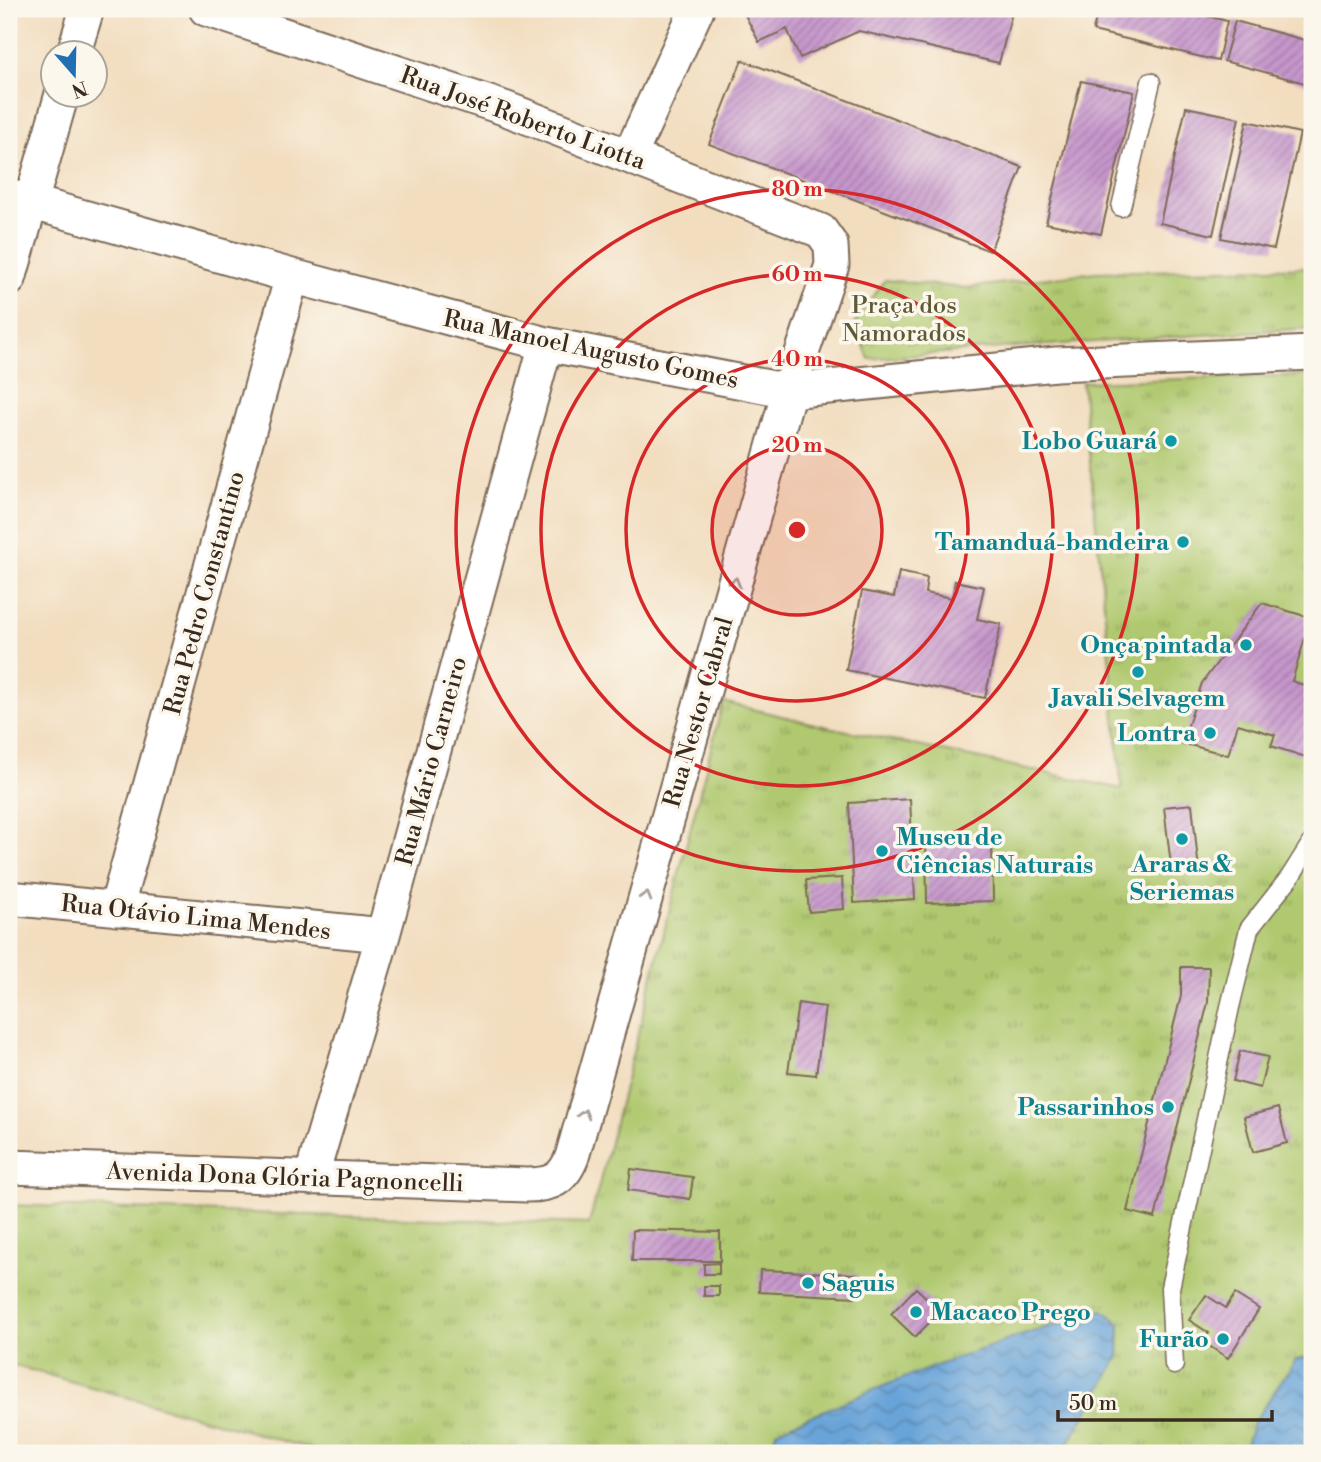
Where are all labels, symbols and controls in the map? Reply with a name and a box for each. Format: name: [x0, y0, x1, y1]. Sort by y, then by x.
north arrow: [38, 38, 108, 108]
street label: Rua José Roberto Liotta: [396, 61, 650, 178]
text: N: [68, 75, 91, 103]
text: 80 m: [771, 177, 823, 203]
text: 60 m: [772, 262, 822, 288]
park label: Praça dos Namorados: [842, 291, 966, 349]
street label: Rua Manoel Augusto Gomes: [441, 304, 741, 396]
text: 40 m: [771, 347, 823, 373]
place label: Lobo Guará: [1022, 427, 1158, 457]
text: 20 m: [772, 433, 822, 459]
marker: Lobo Guará: [1163, 433, 1179, 449]
street label: Rua Pedro Constantino: [158, 468, 252, 718]
centre of rings: [785, 518, 809, 542]
place label: Tamanduá-bandeira: [935, 528, 1170, 558]
marker: Tamanduá-bandeira: [1175, 534, 1191, 550]
one-way arrow: [726, 577, 741, 589]
street label: Rua Nestor Cabral: [657, 614, 740, 811]
place label: Onça pintada: [1080, 631, 1233, 661]
marker: Onça pintada: [1238, 637, 1254, 653]
street label: Rua Mário Carneiro: [390, 653, 474, 869]
marker: Javali Selvagem: [1130, 664, 1146, 680]
place label: Javali Selvagem: [1048, 684, 1225, 714]
place label: Lontra: [1117, 719, 1197, 749]
marker: Lontra: [1202, 725, 1218, 741]
place label: Museu de Ciências Naturais: [896, 823, 1093, 881]
marker: Araras & Seriemas: [1174, 831, 1190, 847]
marker: Museu de Ciências Naturais: [874, 843, 890, 859]
place label: Araras & Seriemas: [1130, 850, 1234, 908]
street label: Rua Otávio Lima Mendes: [60, 889, 332, 947]
one-way arrow: [637, 890, 652, 902]
place label: Passarinhos: [1017, 1093, 1154, 1123]
marker: Passarinhos: [1160, 1099, 1176, 1115]
one-way arrow: [575, 1109, 590, 1121]
street label: Avenida Dona Glória Pagnoncelli: [105, 1157, 464, 1199]
place label: Saguis: [822, 1269, 895, 1299]
marker: Saguis: [800, 1275, 816, 1291]
place label: Macaco Prego: [930, 1298, 1091, 1328]
marker: Macaco Prego: [908, 1304, 924, 1320]
place label: Furão: [1139, 1325, 1209, 1355]
marker: Furão: [1215, 1331, 1231, 1347]
scale bar: [1058, 1378, 1272, 1422]
text: 50 m: [1069, 1391, 1117, 1417]

